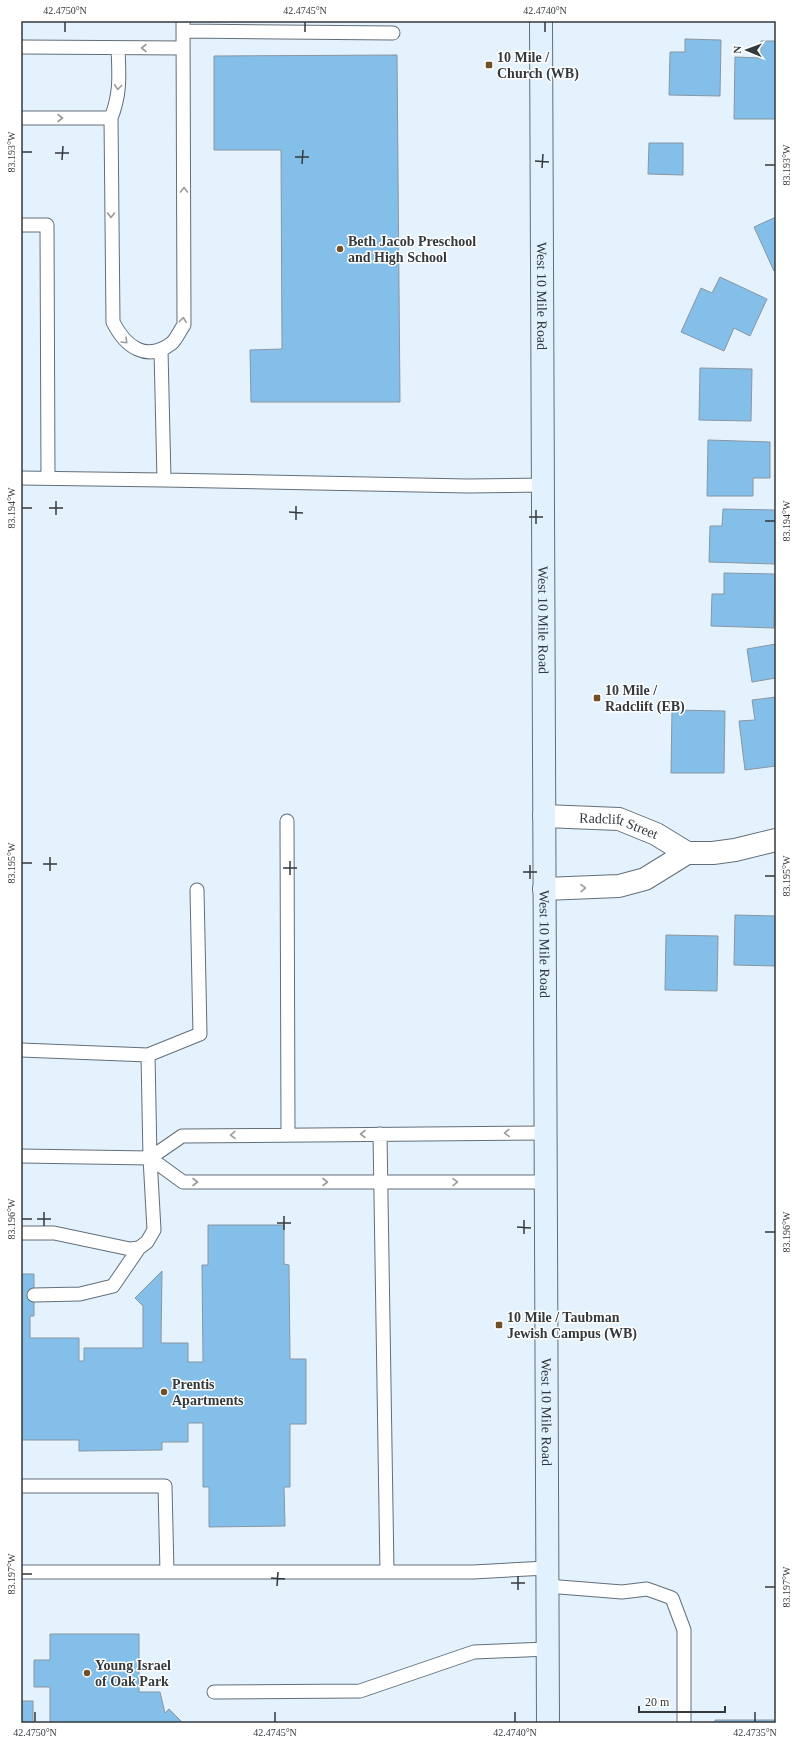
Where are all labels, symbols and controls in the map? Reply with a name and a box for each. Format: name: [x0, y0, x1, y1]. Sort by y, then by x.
text: 42.4750°N: [43, 5, 87, 16]
text: 42.4745°N: [283, 5, 327, 16]
text: 42.4740°N: [523, 5, 567, 16]
north arrow: [727, 30, 767, 70]
one-way arrow: [141, 44, 147, 52]
text: N: [731, 46, 743, 54]
place label: 10 Mile / Church (WB): [497, 50, 579, 82]
marker: 10 Mile / Church (WB): [484, 60, 494, 70]
one-way arrow: [114, 84, 123, 90]
one-way arrow: [57, 114, 63, 122]
text: 83.193°W: [6, 131, 17, 172]
text: 83.193°W: [781, 144, 792, 185]
one-way arrow: [180, 187, 188, 193]
one-way arrow: [107, 212, 115, 218]
place label: Beth Jacob Preschool and High School: [348, 234, 476, 265]
street label: West 10 Mile Road: [534, 242, 550, 350]
marker: Beth Jacob Preschool and High School: [335, 244, 345, 254]
one-way arrow: [179, 317, 188, 323]
one-way arrow: [120, 336, 128, 344]
text: 83.194°W: [6, 487, 17, 528]
text: 83.194°W: [781, 500, 792, 541]
street label: West 10 Mile Road: [536, 566, 551, 674]
place label: 10 Mile / Radclift (EB): [605, 683, 685, 715]
marker: 10 Mile / Radclift (EB): [592, 693, 602, 703]
street label: Radclift Street: [579, 810, 660, 842]
text: 83.195°W: [6, 842, 17, 883]
text: 83.195°W: [781, 855, 792, 896]
one-way arrow: [580, 884, 586, 892]
street label: West 10 Mile Road: [537, 890, 553, 998]
one-way arrow: [504, 1129, 510, 1138]
one-way arrow: [360, 1130, 366, 1138]
one-way arrow: [230, 1131, 236, 1139]
one-way arrow: [452, 1177, 458, 1186]
one-way arrow: [192, 1178, 198, 1186]
one-way arrow: [322, 1178, 328, 1186]
text: 83.196°W: [6, 1198, 17, 1239]
text: 83.196°W: [781, 1211, 792, 1252]
place label: 10 Mile / Taubman Jewish Campus (WB): [507, 1310, 637, 1342]
marker: 10 Mile / Taubman Jewish Campus (WB): [494, 1320, 504, 1330]
street label: West 10 Mile Road: [539, 1358, 554, 1466]
place label: Prentis Apartments: [172, 1377, 244, 1408]
marker: Prentis Apartments: [159, 1387, 169, 1397]
text: 83.197°W: [6, 1553, 17, 1594]
text: 83.197°W: [781, 1566, 792, 1607]
place label: Young Israel of Oak Park: [95, 1658, 171, 1689]
marker: Young Israel of Oak Park: [82, 1668, 92, 1678]
scale bar: [639, 1688, 725, 1714]
text: 20 m: [645, 1695, 670, 1709]
text: 42.4750°N: [13, 1727, 57, 1738]
text: 42.4745°N: [253, 1727, 297, 1738]
text: 42.4740°N: [493, 1727, 537, 1738]
text: 42.4735°N: [733, 1727, 777, 1738]

